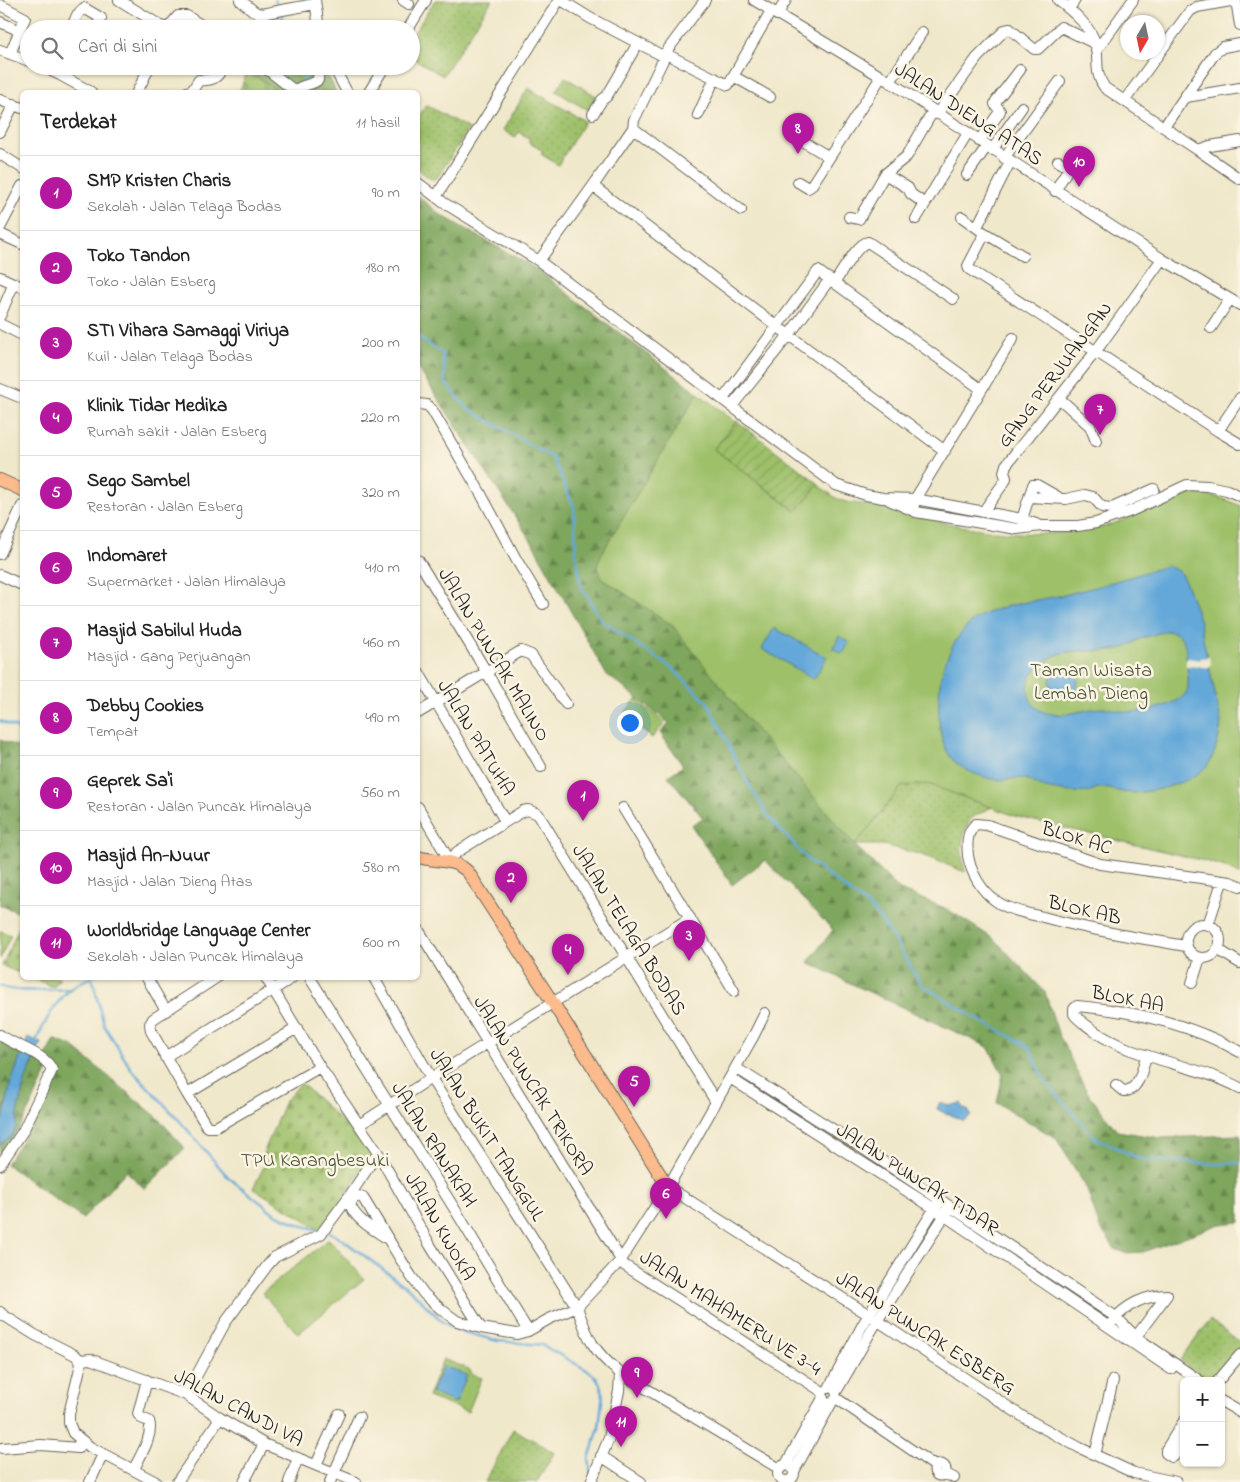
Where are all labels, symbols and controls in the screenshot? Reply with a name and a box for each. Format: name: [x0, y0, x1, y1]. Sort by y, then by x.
north arrow: [1120, 15, 1165, 60]
search box: [20, 20, 420, 75]
icon: search: [38, 34, 66, 62]
text: Cari di sini: [78, 34, 157, 61]
street label: JALAN DIENG ATAS: [888, 56, 1048, 174]
text: Terdekat: [40, 108, 117, 138]
text: 11 hasil: [356, 111, 400, 135]
pin: 8: [782, 113, 814, 154]
pin: 10: [1063, 146, 1095, 187]
text: SMP Kristen Charis: [87, 168, 231, 195]
text: 1: [53, 181, 59, 205]
text: 90 m: [372, 181, 400, 205]
text: Sekolah · Jalan Telaga Bodas: [87, 195, 282, 219]
text: Toko Tandon: [87, 243, 190, 270]
text: 2: [52, 256, 60, 280]
text: 180 m: [366, 256, 400, 280]
text: Toko · Jalan Esberg: [87, 270, 215, 294]
street label: GANG PERJUANGAN: [991, 296, 1121, 455]
text: STI Vihara Samaggi Viriya: [87, 318, 289, 345]
text: 3: [53, 331, 59, 355]
text: 200 m: [362, 331, 400, 355]
text: Kuil · Jalan Telaga Bodas: [87, 345, 253, 369]
text: Klinik Tidar Medika: [87, 393, 227, 420]
pin: 7: [1084, 394, 1116, 435]
text: 4: [53, 406, 59, 430]
text: 220 m: [361, 406, 400, 430]
text: Rumah sakit · Jalan Esberg: [87, 420, 266, 444]
text: Sego Sambel: [87, 468, 190, 495]
text: 5: [51, 481, 61, 505]
text: 320 m: [362, 481, 400, 505]
text: Restoran · Jalan Esberg: [87, 495, 243, 519]
text: Indomaret: [87, 543, 167, 570]
text: 6: [52, 556, 60, 580]
text: 410 m: [365, 556, 400, 580]
street label: JALAN PUNCAK MALINO: [429, 563, 556, 748]
text: Supermarket · Jalan Himalaya: [87, 570, 286, 594]
text: Masjid Sabilul Huda: [87, 618, 242, 645]
text: 7: [53, 631, 59, 655]
text: 460 m: [363, 631, 400, 655]
text: Masjid · Gang Perjuangan: [87, 645, 251, 669]
park label: Taman Wisata Lembah Dieng: [1030, 657, 1152, 710]
street label: JALAN PATUHA: [429, 675, 521, 802]
text: Debby Cookies: [87, 693, 204, 720]
text: 8: [53, 706, 59, 730]
text: 490 m: [365, 706, 400, 730]
your location: [617, 710, 643, 736]
text: Tempat: [87, 720, 138, 744]
text: Geprek Sa'i: [87, 768, 173, 795]
pin: 1: [567, 780, 599, 821]
text: 9: [54, 781, 58, 805]
text: 560 m: [360, 781, 400, 805]
text: Restoran · Jalan Puncak Himalaya: [87, 795, 312, 819]
street label: BLOK AC: [1037, 815, 1115, 864]
street label: JALAN TELAGA BODAS: [563, 839, 692, 1022]
text: Masjid An-Nuur: [87, 843, 210, 870]
text: 10: [50, 856, 62, 880]
text: 580 m: [362, 856, 400, 880]
pin: 2: [495, 862, 527, 903]
text: Masjid · Jalan Dieng Atas: [87, 870, 253, 894]
street label: BLOK AB: [1044, 889, 1124, 934]
text: Worldbridge Language Center: [87, 918, 310, 945]
pin: 3: [673, 920, 705, 961]
text: 11: [51, 931, 61, 955]
text: 600 m: [363, 931, 400, 955]
pin: 4: [552, 934, 584, 975]
text: Sekolah · Jalan Puncak Himalaya: [87, 945, 303, 969]
street label: BLOK AA: [1088, 979, 1166, 1022]
street label: JALAN PUNCAK TRIKORA: [465, 991, 599, 1182]
street label: JALAN BUKIT TANGGUL: [421, 1043, 551, 1228]
pin: 5: [618, 1066, 650, 1107]
street label: JALAN RANAKAH: [383, 1077, 483, 1214]
street label: JALAN PUNCAK TIDAR: [829, 1116, 1005, 1244]
park label: TPU Karangbesuki: [241, 1147, 389, 1177]
street label: JALAN KWOKA: [396, 1168, 482, 1287]
pin: 6: [650, 1178, 682, 1219]
street label: JALAN MAHAMERU VE 3-4: [633, 1244, 827, 1384]
street label: JALAN PUNCAK ESBERG: [829, 1265, 1020, 1403]
pin: 9: [621, 1357, 653, 1398]
street label: JALAN CANDI VA: [168, 1363, 308, 1456]
map controls: [1180, 1377, 1225, 1467]
button: +: [1180, 1377, 1225, 1422]
pin: 11: [605, 1406, 637, 1447]
button: −: [1180, 1422, 1225, 1467]

